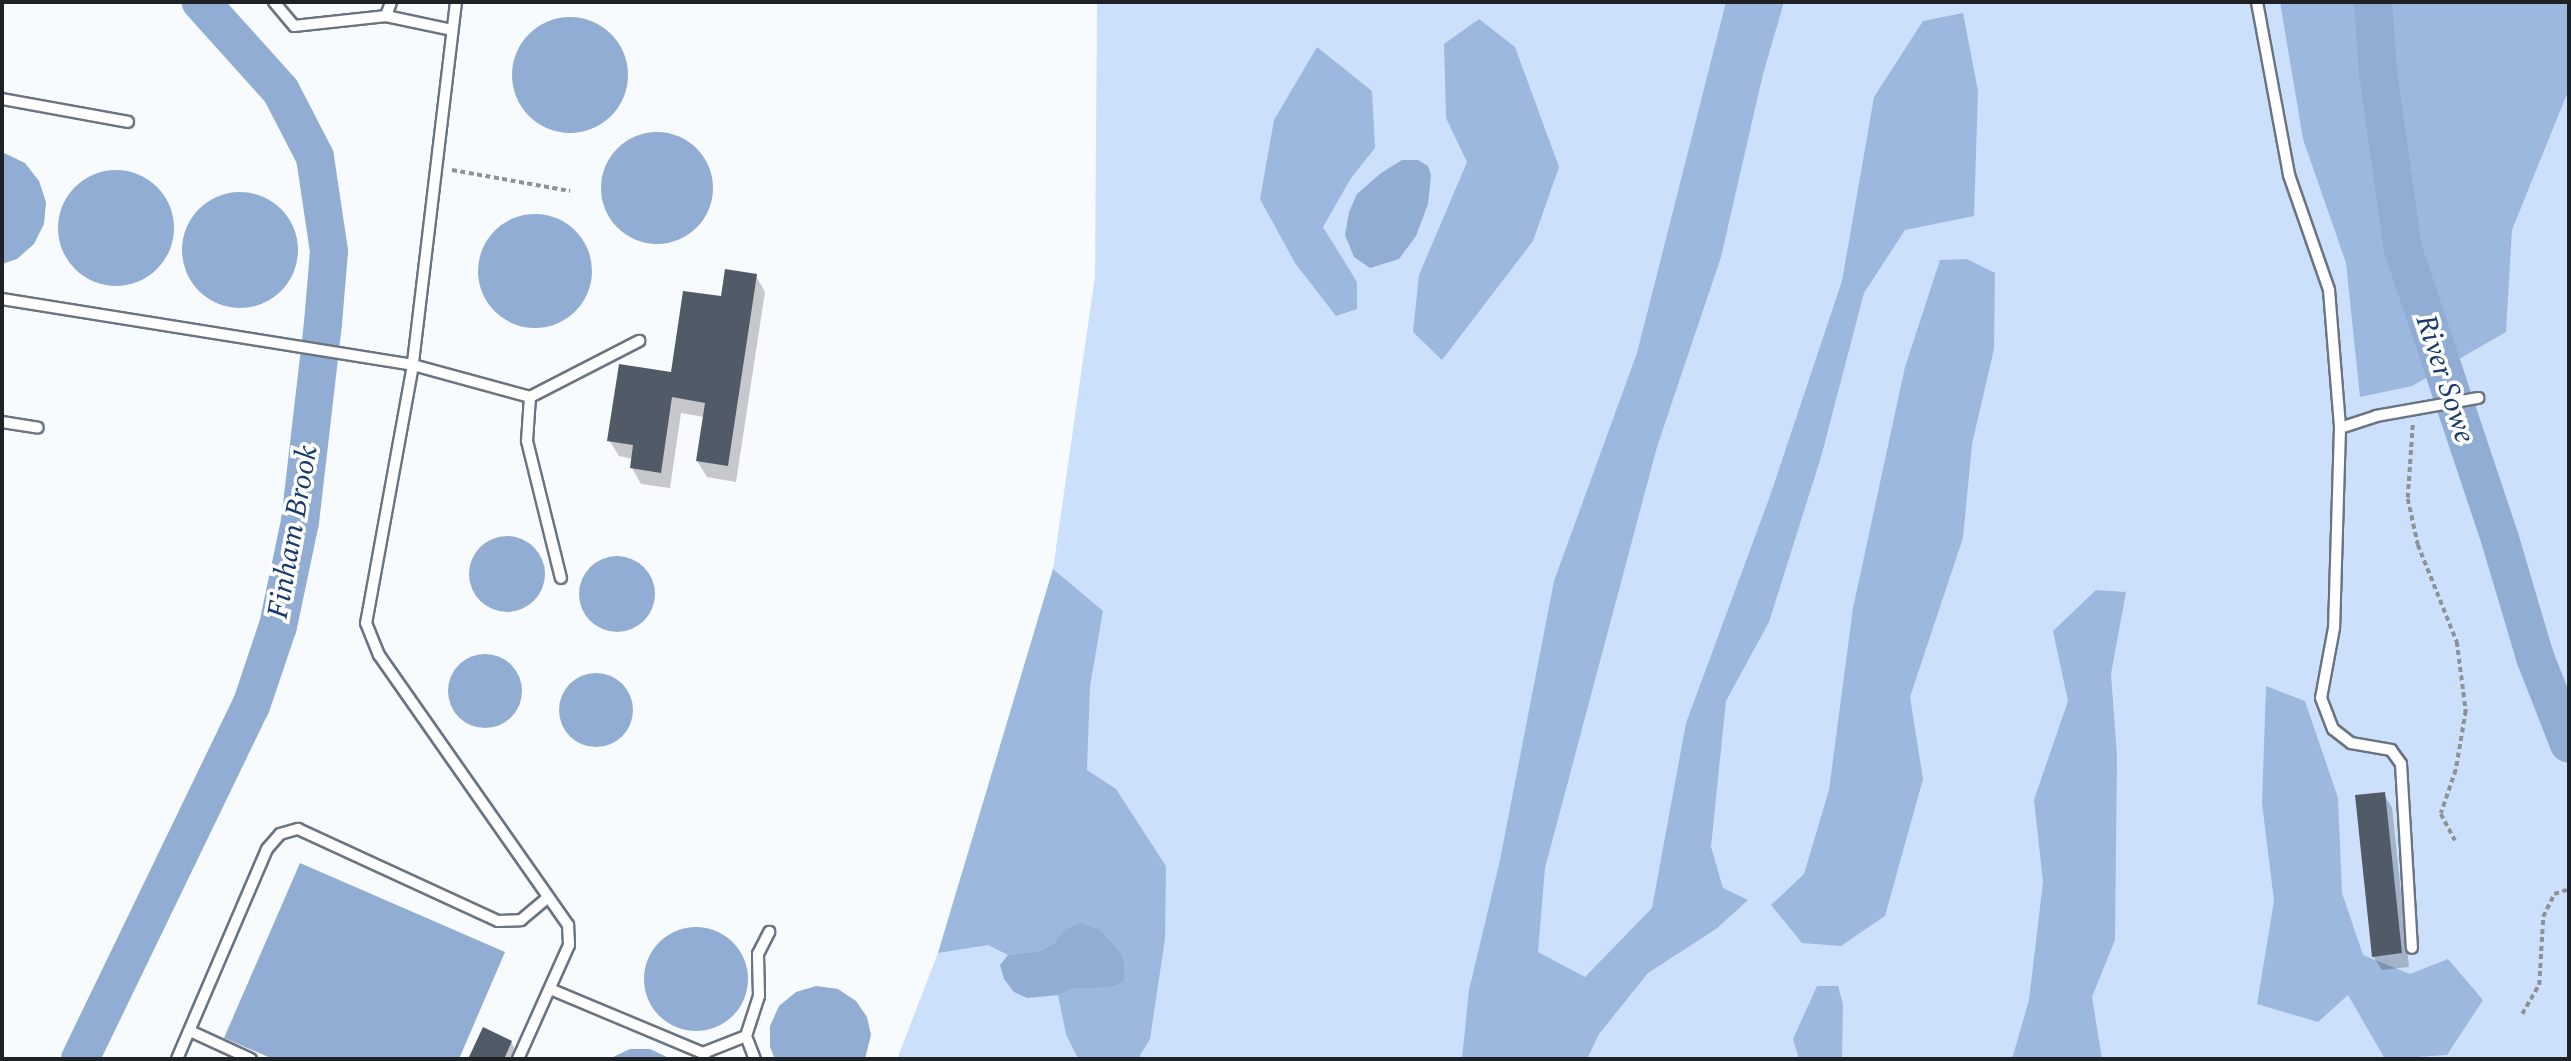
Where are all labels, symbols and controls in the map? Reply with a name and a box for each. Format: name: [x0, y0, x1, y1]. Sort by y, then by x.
water label: River Sowe: [2407, 310, 2483, 448]
water label: Finham Brook: [260, 442, 326, 622]

